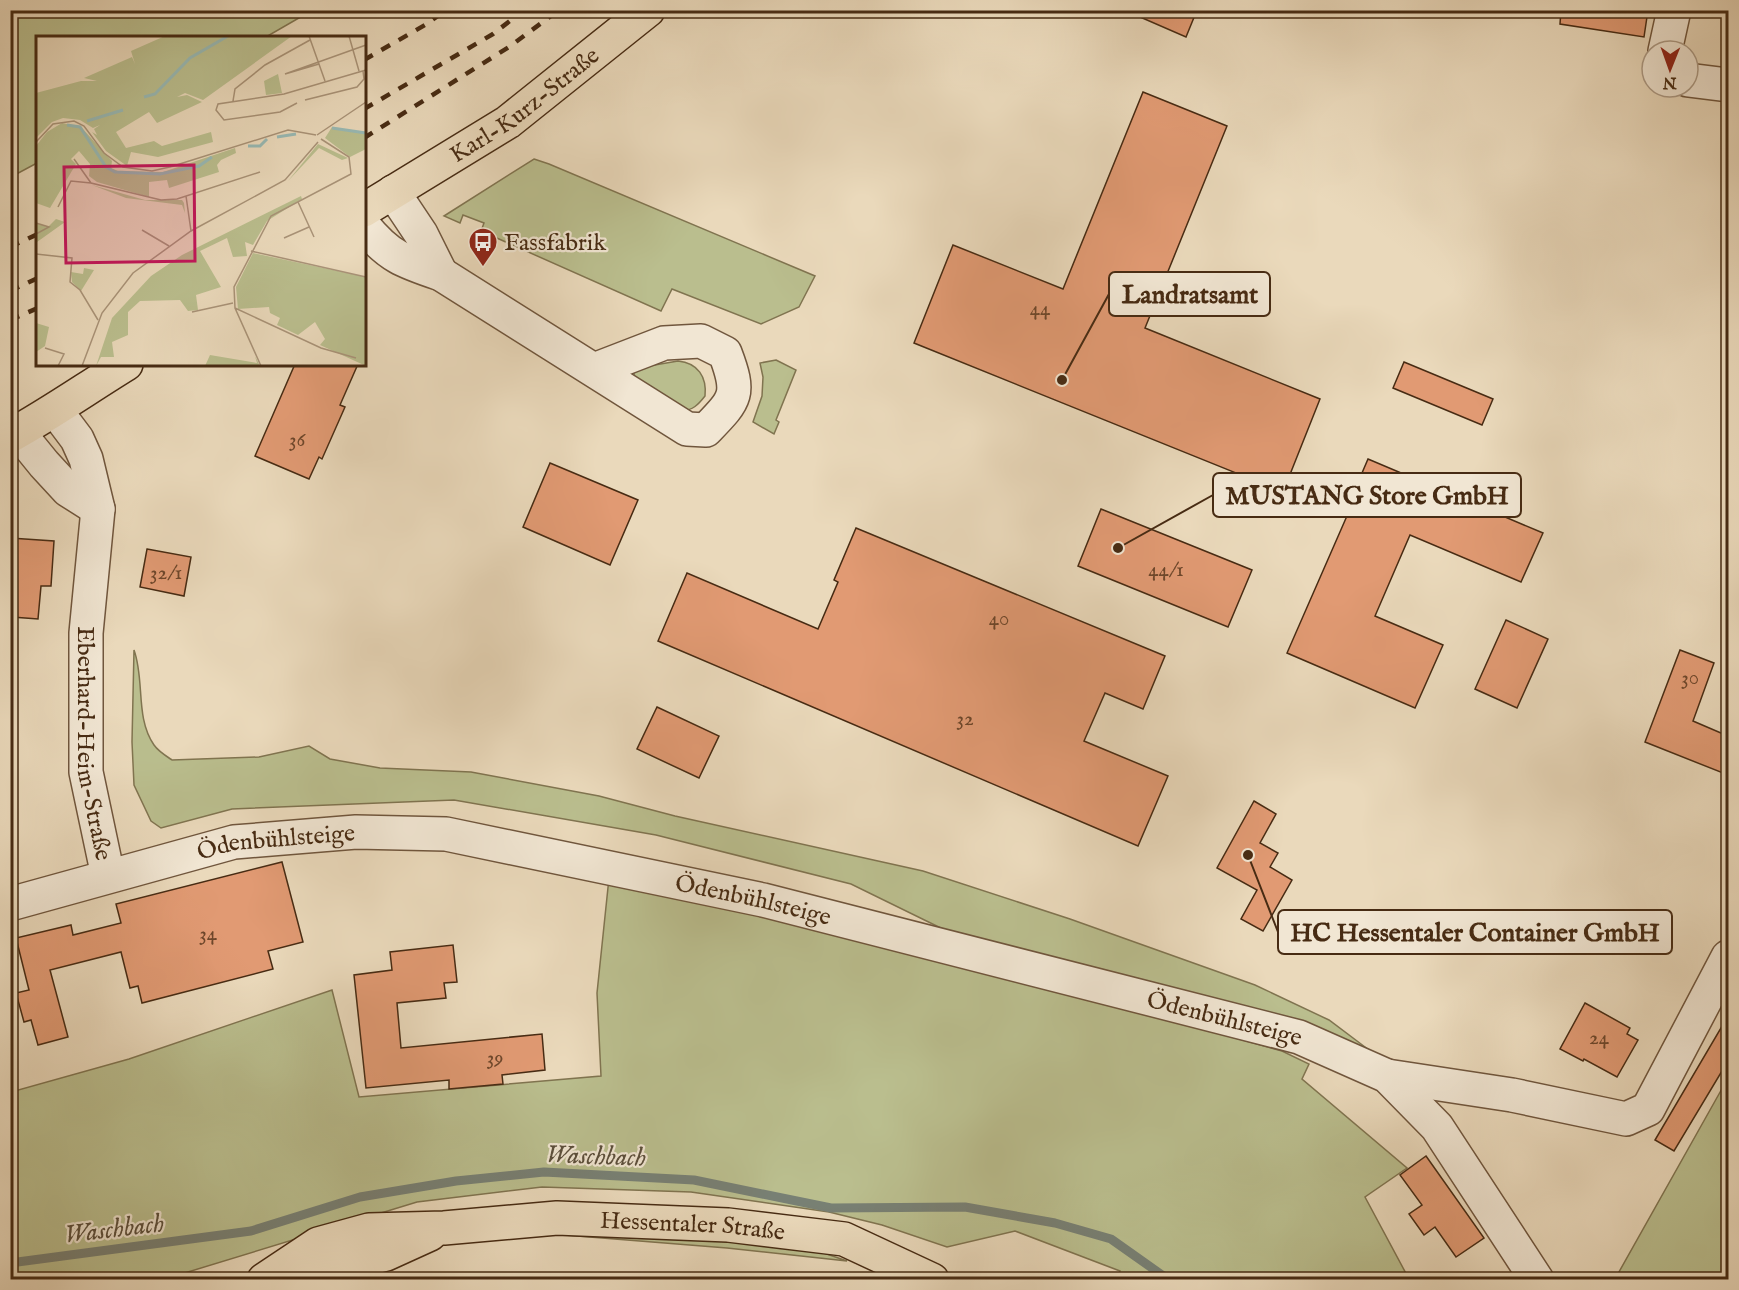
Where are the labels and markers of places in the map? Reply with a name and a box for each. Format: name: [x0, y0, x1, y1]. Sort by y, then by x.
bus stop icon: Fassfabrik: [467, 226, 499, 268]
place label: Fassfabrik: [504, 228, 606, 259]
callout: Landratsamt: [1109, 272, 1270, 316]
callout: MUSTANG Store GmbH: [1213, 473, 1521, 517]
callout: HC Hessentaler Container GmbH: [1278, 910, 1672, 954]

